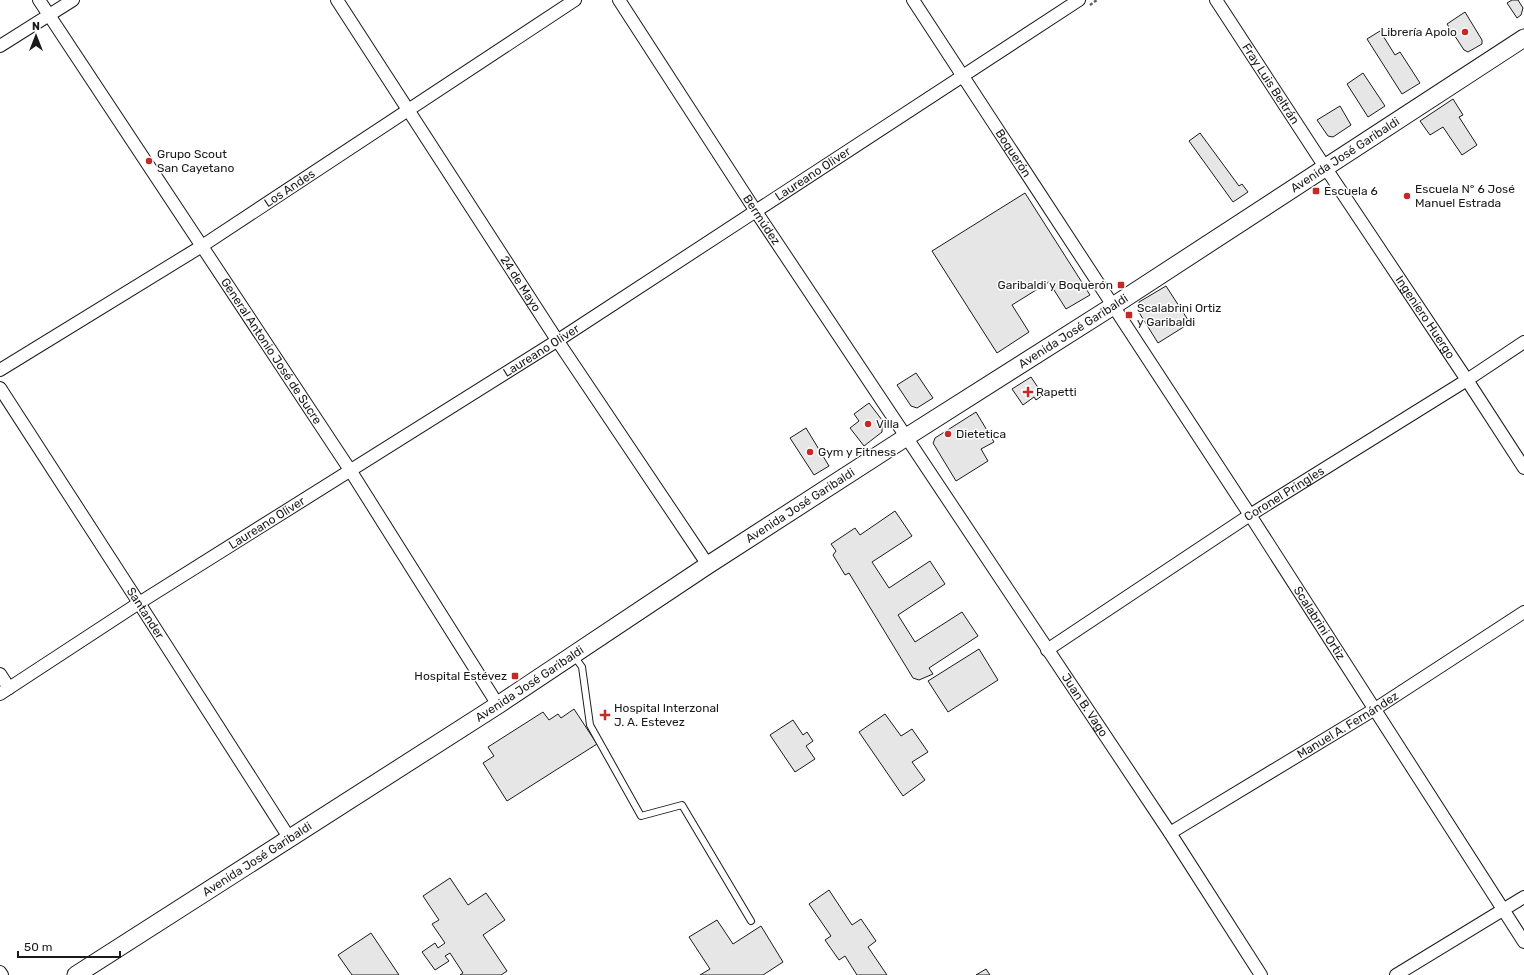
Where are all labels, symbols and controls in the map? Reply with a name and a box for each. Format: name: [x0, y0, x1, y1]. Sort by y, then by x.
north arrow: [16, 16, 56, 56]
text: N: [32, 20, 40, 33]
place label: Librería Apolo: [1380, 25, 1457, 39]
marker: Librería Apolo: [1460, 27, 1470, 37]
street label: Fray Luis Beltrán: [1239, 41, 1302, 127]
street label: Avenida José Garibaldi: [1288, 114, 1402, 195]
street label: Boquerón: [992, 126, 1034, 180]
street label: Laureano Oliver: [772, 144, 853, 204]
place label: Grupo Scout San Cayetano: [157, 147, 234, 175]
marker: Grupo Scout San Cayetano: [144, 156, 154, 166]
street label: Los Andes: [262, 167, 318, 210]
place label: Escuela N° 6 José Manuel Estrada: [1415, 182, 1515, 210]
place label: Escuela 6: [1324, 184, 1378, 198]
marker: Escuela 6: [1311, 186, 1321, 196]
marker: Escuela N° 6 José Manuel Estrada: [1402, 191, 1412, 201]
street label: Bermúdez: [740, 192, 783, 248]
street label: 24 de Mayo: [497, 253, 544, 314]
street label: Ingeniero Huergo: [1393, 273, 1458, 361]
street label: General Antonio José de Sucre: [218, 275, 325, 427]
place label: Garibaldi y Boquerón: [998, 278, 1113, 292]
marker: Garibaldi y Boquerón: [1116, 280, 1126, 290]
street label: Avenida José Garibaldi: [1016, 291, 1131, 371]
place label: Scalabrini Ortiz y Garibaldi: [1137, 301, 1221, 329]
marker: Scalabrini Ortiz y Garibaldi: [1124, 310, 1134, 320]
street label: Laureano Oliver: [501, 321, 582, 380]
place label: Rapetti: [1036, 385, 1077, 399]
marker: Rapetti: [1023, 387, 1033, 397]
place label: Villa: [876, 417, 899, 431]
marker: Villa: [863, 419, 873, 429]
place label: Dietetica: [956, 427, 1006, 441]
marker: Dietetica: [943, 429, 953, 439]
place label: Gym y Fitness: [818, 445, 896, 459]
marker: Gym y Fitness: [805, 447, 815, 457]
street label: Coronel Pringles: [1241, 464, 1327, 524]
street label: Avenida José Garibaldi: [743, 465, 857, 546]
street label: Laureano Oliver: [226, 493, 308, 552]
street label: Scalabrini Ortiz: [1291, 584, 1348, 662]
street label: Santander: [124, 585, 167, 642]
street label: Avenida José Garibaldi: [473, 643, 586, 725]
place label: Hospital Estévez: [414, 669, 507, 683]
marker: Hospital Estévez: [510, 671, 520, 681]
street label: Juan B. Vago: [1059, 671, 1111, 739]
street label: Manuel A. Fernández: [1295, 689, 1401, 761]
place label: Hospital Interzonal J. A. Estevez: [614, 701, 719, 729]
marker: Hospital Interzonal J. A. Estevez: [599, 709, 611, 721]
street label: Avenida José Garibaldi: [200, 819, 314, 899]
scale bar: [18, 933, 120, 959]
text: 50 m: [24, 940, 52, 954]

